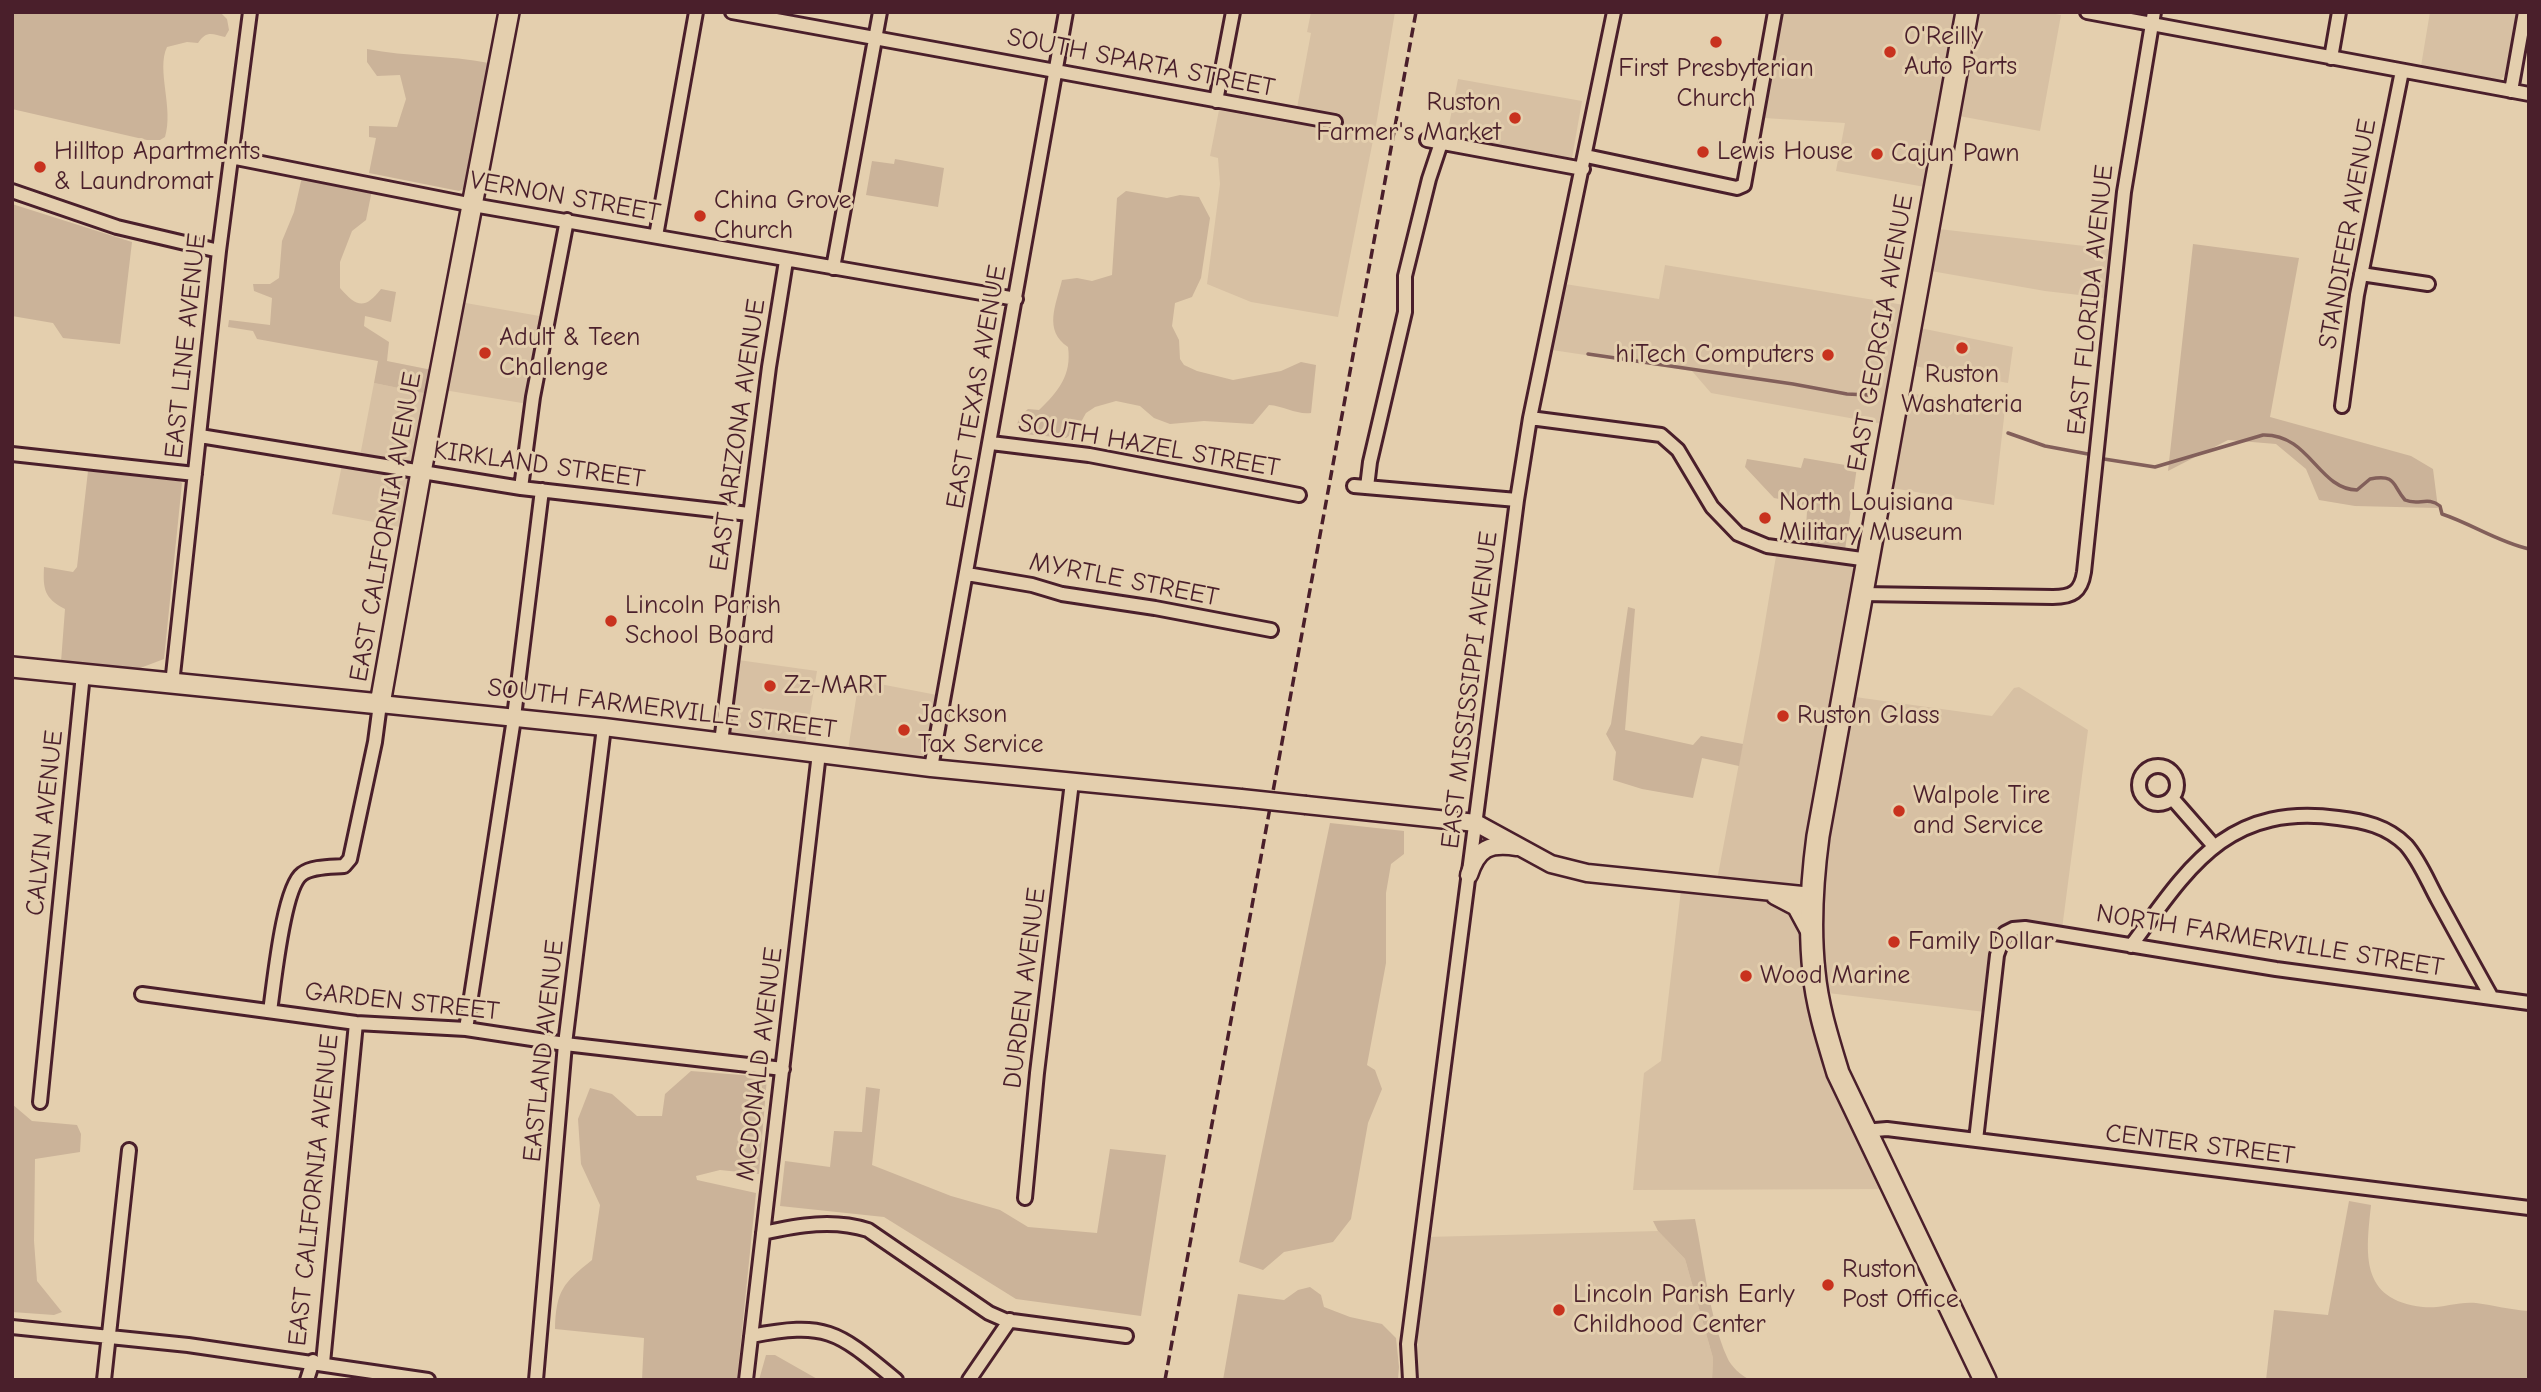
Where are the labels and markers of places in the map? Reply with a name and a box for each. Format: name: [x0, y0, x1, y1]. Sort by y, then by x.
place label: O'Reilly Auto Parts: [1904, 21, 2017, 82]
marker: First Presbyterian Church: [1708, 34, 1724, 50]
marker: O'Reilly Auto Parts: [1882, 44, 1898, 60]
place label: First Presbyterian Church: [1618, 53, 1814, 114]
place label: Ruston Farmer's Market: [1316, 87, 1501, 148]
marker: Ruston Farmer's Market: [1507, 110, 1523, 126]
place label: Hilltop Apartments & Laundromat: [54, 136, 260, 198]
place label: Lewis House: [1717, 136, 1853, 168]
place label: Cajun Pawn: [1891, 138, 2020, 170]
marker: Lewis House: [1695, 144, 1711, 160]
marker: Cajun Pawn: [1869, 146, 1885, 162]
marker: Hilltop Apartments & Laundromat: [32, 159, 48, 175]
place label: China Grove Church: [714, 185, 852, 246]
marker: China Grove Church: [692, 208, 708, 224]
place label: Adult & Teen Challenge: [499, 322, 640, 384]
place label: hiTech Computers: [1615, 339, 1814, 371]
marker: Ruston Washateria: [1954, 340, 1970, 356]
marker: Adult & Teen Challenge: [477, 345, 493, 361]
marker: hiTech Computers: [1820, 347, 1836, 363]
place label: Ruston Washateria: [1901, 359, 2023, 420]
place label: North Louisiana Military Museum: [1779, 487, 1963, 548]
marker: North Louisiana Military Museum: [1757, 510, 1773, 526]
place label: Lincoln Parish School Board: [625, 590, 781, 652]
marker: Lincoln Parish School Board: [603, 613, 619, 629]
place label: Zz-MART: [784, 670, 887, 702]
marker: Zz-MART: [762, 678, 778, 694]
place label: Jackson Tax Service: [918, 699, 1044, 760]
place label: Ruston Glass: [1797, 700, 1939, 732]
marker: Ruston Glass: [1775, 708, 1791, 724]
marker: Jackson Tax Service: [896, 722, 912, 738]
place label: Walpole Tire and Service: [1913, 780, 2050, 842]
marker: Walpole Tire and Service: [1891, 803, 1907, 819]
place label: Family Dollar: [1908, 926, 2054, 958]
marker: Family Dollar: [1886, 934, 1902, 950]
place label: Wood Marine: [1760, 960, 1910, 992]
marker: Wood Marine: [1738, 968, 1754, 984]
place label: Ruston Post Office: [1842, 1254, 1959, 1316]
marker: Ruston Post Office: [1820, 1277, 1836, 1293]
place label: Lincoln Parish Early Childhood Center: [1573, 1279, 1795, 1340]
marker: Lincoln Parish Early Childhood Center: [1551, 1302, 1567, 1318]

